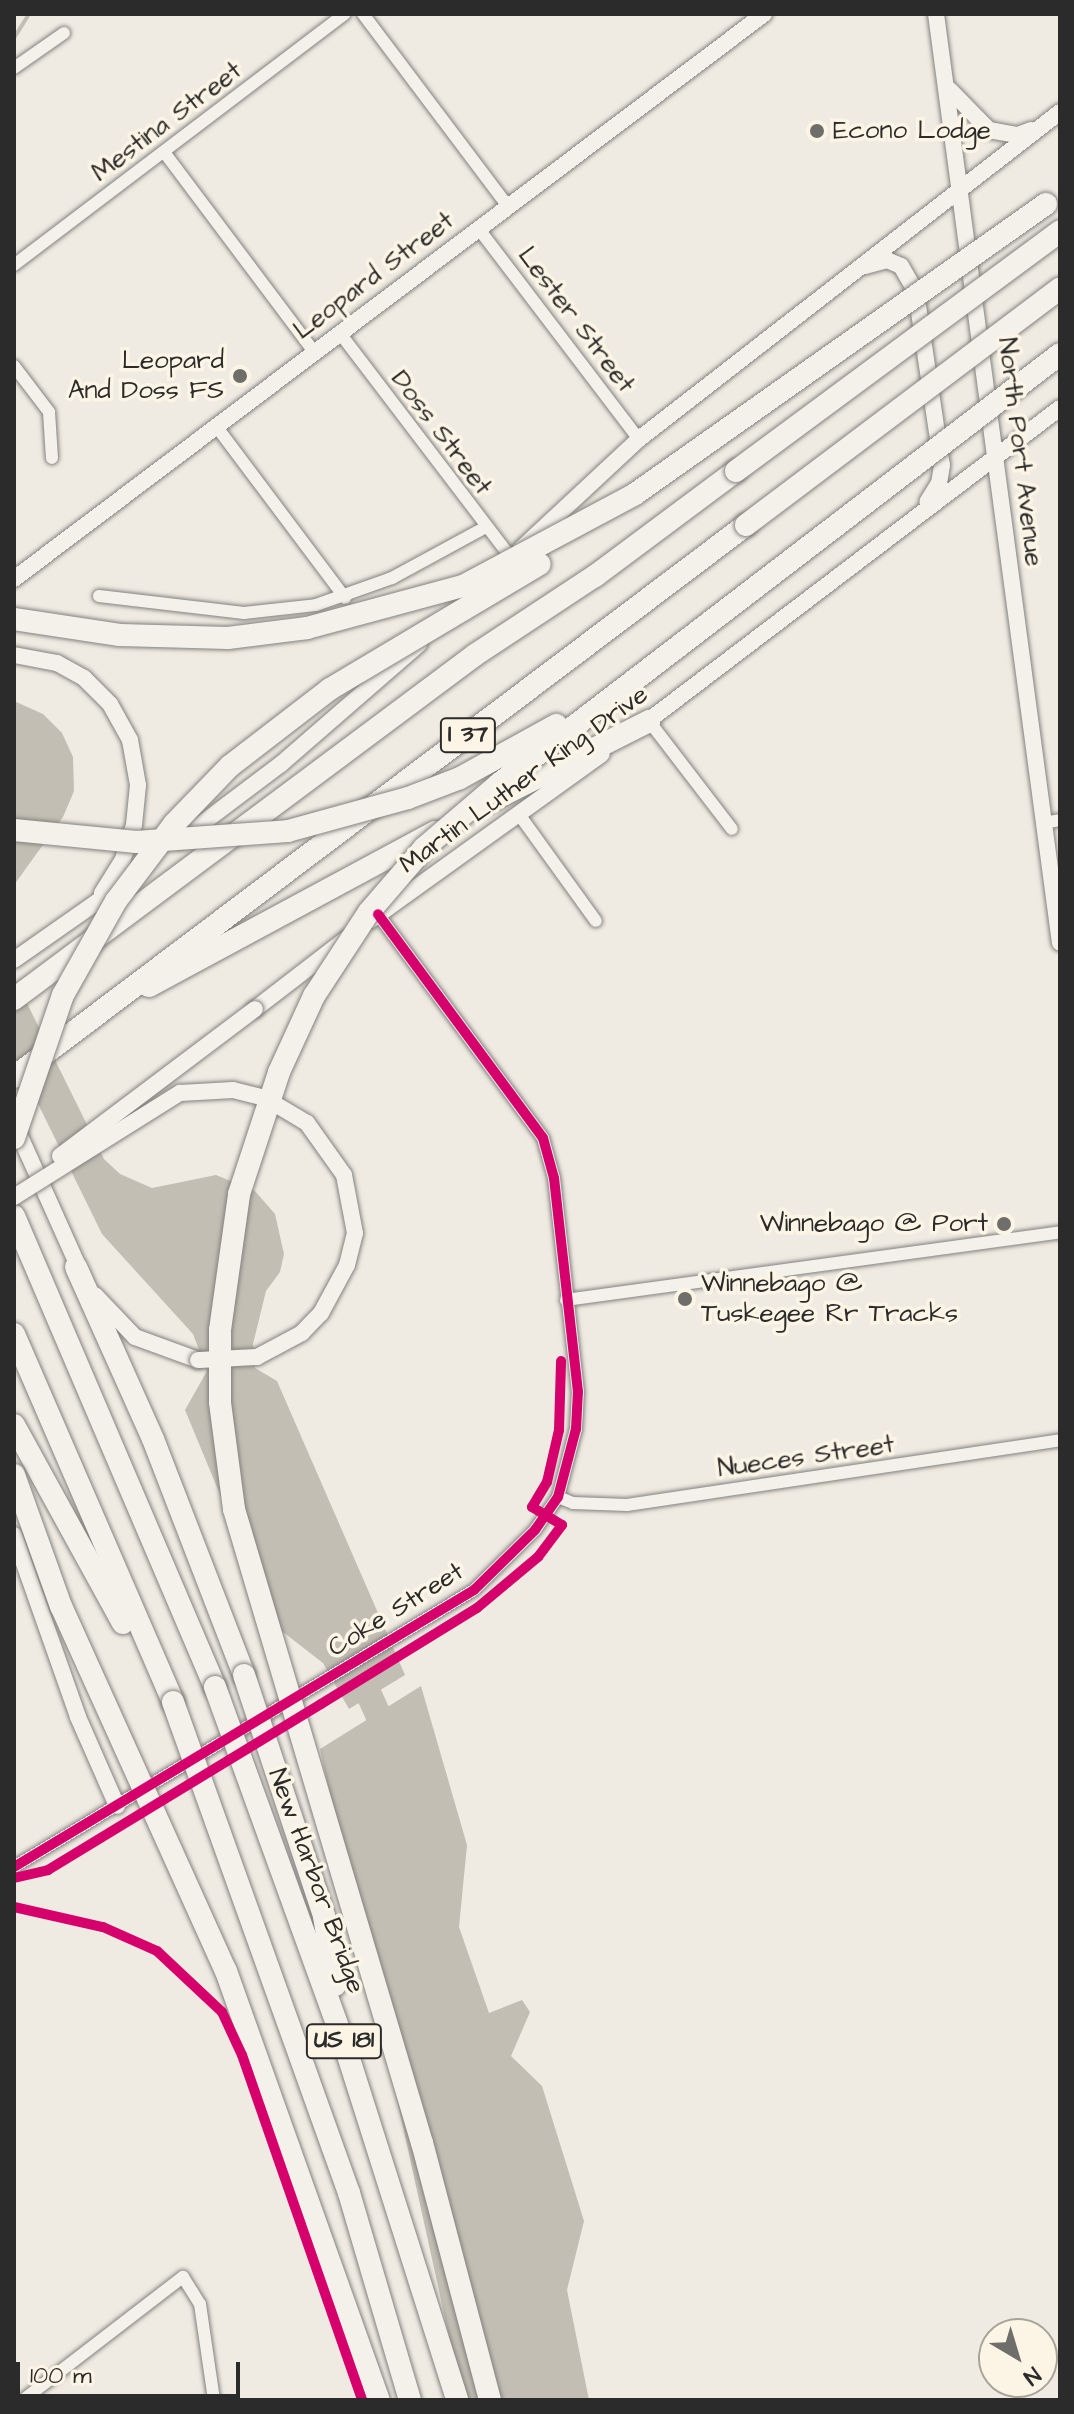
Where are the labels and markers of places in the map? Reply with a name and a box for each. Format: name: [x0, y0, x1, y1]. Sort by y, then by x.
place label: Econo Lodge: [833, 115, 991, 147]
marker: Econo Lodge: [808, 122, 826, 140]
place label: Leopard And Doss FS: [68, 345, 224, 406]
marker: Leopard And Doss FS: [231, 367, 249, 385]
place label: Winnebago @ Port: [760, 1208, 988, 1240]
marker: Winnebago @ Port: [995, 1215, 1013, 1233]
place label: Winnebago @ Tuskegee Rr Tracks: [701, 1268, 958, 1330]
marker: Winnebago @ Tuskegee Rr Tracks: [676, 1290, 694, 1308]

